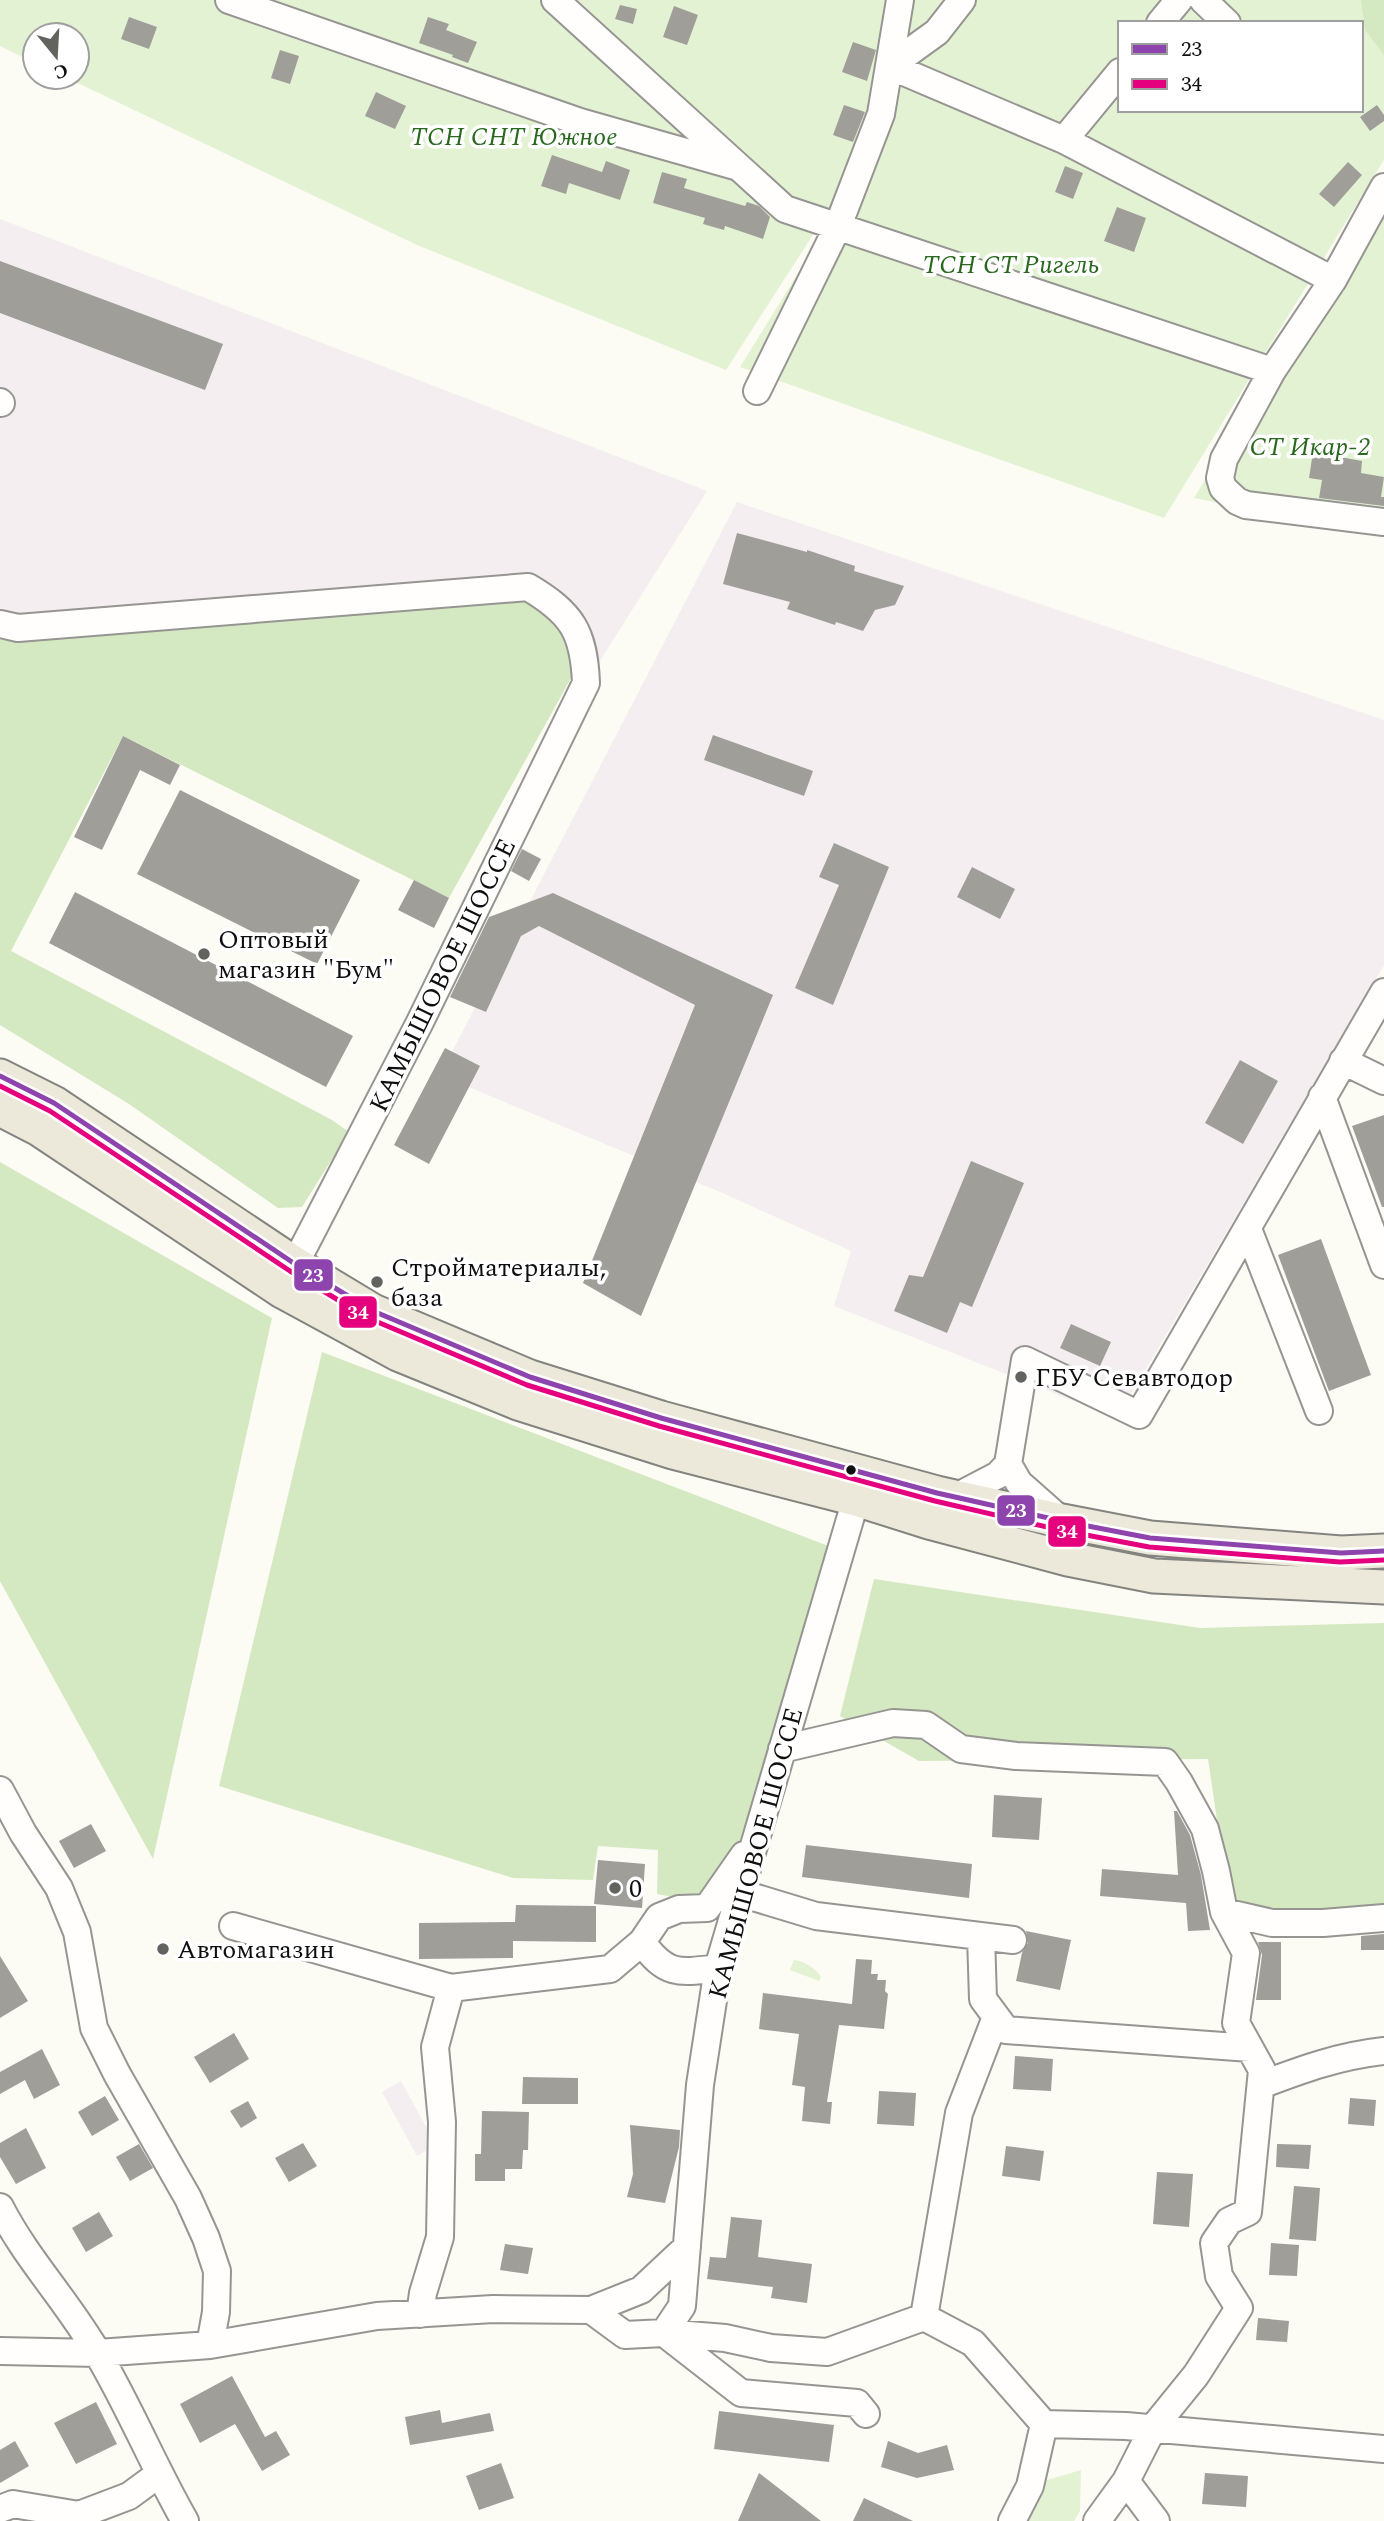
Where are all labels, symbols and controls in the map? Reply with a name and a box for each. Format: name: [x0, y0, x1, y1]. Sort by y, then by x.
north arrow: [21, 21, 91, 91]
legend: [1118, 21, 1363, 112]
text: 23: [1181, 34, 1203, 66]
text: С: [50, 55, 72, 87]
text: 34: [1181, 69, 1203, 101]
park label: ТСН СНТ Южное: [410, 117, 618, 157]
park label: ТСН СТ Ригель: [922, 245, 1100, 285]
park label: СТ Икар-2: [1250, 427, 1370, 467]
street label: КАМЫШОВОЕ ШОССЕ: [359, 832, 527, 1119]
place label: Оптовый магазин "Бум": [218, 920, 394, 990]
marker: Оптовый магазин "Бум": [196, 946, 212, 962]
place label: Стройматериалы, база: [391, 1248, 606, 1318]
line badge: 23: [293, 1258, 334, 1292]
text: 23: [302, 1262, 324, 1291]
marker: Стройматериалы, база: [369, 1274, 385, 1290]
line badge: 34: [338, 1295, 378, 1329]
text: 34: [347, 1299, 369, 1328]
place label: ГБУ Севавтодор: [1035, 1358, 1233, 1398]
marker: ГБУ Севавтодор: [1013, 1369, 1029, 1385]
unlabelled marker: [844, 1463, 858, 1477]
line badge: 23: [996, 1494, 1036, 1527]
text: 23: [1005, 1497, 1027, 1526]
line badge: 34: [1047, 1515, 1087, 1548]
text: 34: [1056, 1518, 1078, 1547]
street label: КАМЫШОВОЕ ШОССЕ: [698, 1703, 814, 2004]
place label: 0: [629, 1869, 642, 1909]
marker: 0: [607, 1880, 623, 1896]
place label: Автомагазин: [177, 1930, 335, 1970]
marker: Автомагазин: [155, 1941, 171, 1957]

